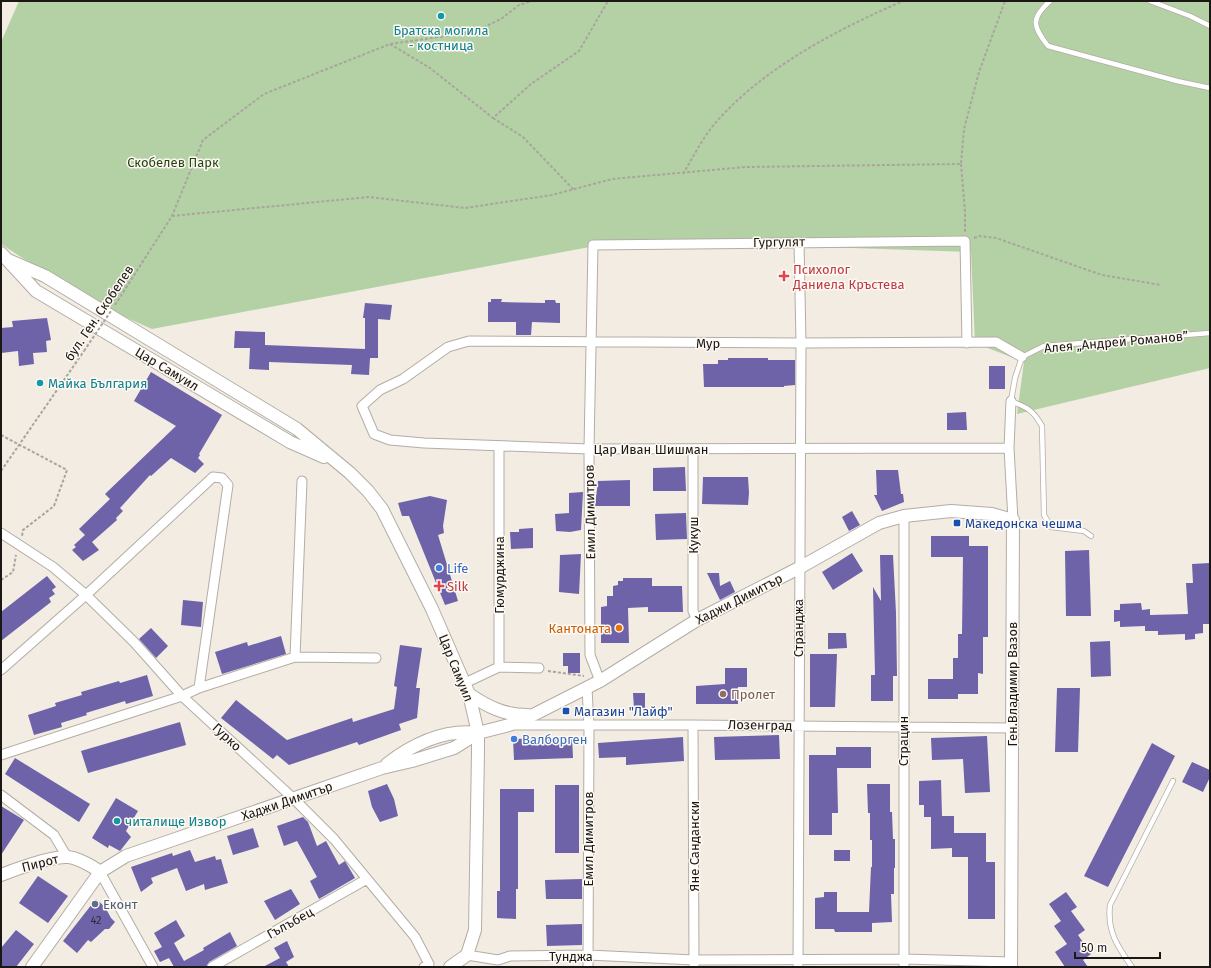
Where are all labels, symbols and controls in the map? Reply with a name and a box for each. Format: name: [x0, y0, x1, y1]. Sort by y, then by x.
marker: Братска могила - костница: [436, 11, 446, 21]
place label: Братска могила - костница: [393, 23, 489, 53]
park label: Скобелев Парк: [127, 155, 219, 170]
street label: Гургулят: [753, 234, 805, 250]
street label: бул. Ген. Скобелев: [61, 262, 137, 364]
place label: Психолог Даниела Кръстева: [792, 262, 904, 292]
marker: Психолог Даниела Кръстева: [778, 270, 790, 282]
street label: Алея „Андрей Романов”: [1043, 328, 1189, 356]
street label: Мур: [696, 336, 720, 351]
street label: Цар Самуил: [133, 344, 201, 394]
place label: Майка България: [48, 376, 147, 391]
marker: Майка България: [35, 378, 45, 388]
street label: Цар Иван Шишман: [594, 442, 708, 457]
street label: Емил Димитров: [582, 464, 598, 560]
street label: Кукуш: [686, 516, 701, 554]
place label: Македонска чешма: [965, 516, 1082, 531]
marker: Македонска чешма: [952, 518, 962, 528]
street label: Гюмурджина: [492, 536, 507, 614]
place label: Life: [447, 561, 468, 576]
marker: Life: [434, 563, 444, 573]
street label: Хаджи Димитър: [693, 571, 785, 627]
place label: Silk: [447, 579, 469, 594]
marker: Silk: [434, 581, 444, 591]
street label: Странджа: [791, 599, 806, 657]
place label: Кантоната: [549, 621, 611, 636]
street label: Ген.Владимир Вазов: [1005, 622, 1020, 746]
marker: Кантоната: [614, 623, 624, 633]
street label: Цар Самуил: [436, 632, 476, 704]
place label: Пролет: [731, 687, 775, 702]
marker: Пролет: [718, 689, 728, 699]
place label: Магазин "Лайф": [574, 704, 673, 719]
marker: Магазин "Лайф": [561, 706, 571, 716]
street label: Страцин: [896, 716, 911, 766]
street label: Лозенград: [728, 717, 792, 733]
street label: Гурко: [209, 720, 245, 754]
place label: Валборген: [522, 732, 587, 747]
marker: Валборген: [509, 734, 519, 744]
street label: Хаджи Димитър: [239, 778, 335, 824]
street label: Емил Димитров: [581, 791, 596, 887]
street label: Яне Сандански: [687, 801, 702, 891]
place label: читалище Извор: [125, 814, 226, 829]
marker: читалище Извор: [112, 816, 122, 826]
street label: Пирот: [20, 851, 60, 875]
place label: Еконт: [103, 897, 138, 912]
marker: Еконт: [90, 899, 100, 909]
street label: Гълъбец: [264, 904, 316, 942]
house number: 42: [90, 914, 102, 927]
scale bar: [1075, 934, 1160, 960]
text: 50 m: [1081, 941, 1107, 955]
street label: Тунджа: [549, 949, 593, 964]

